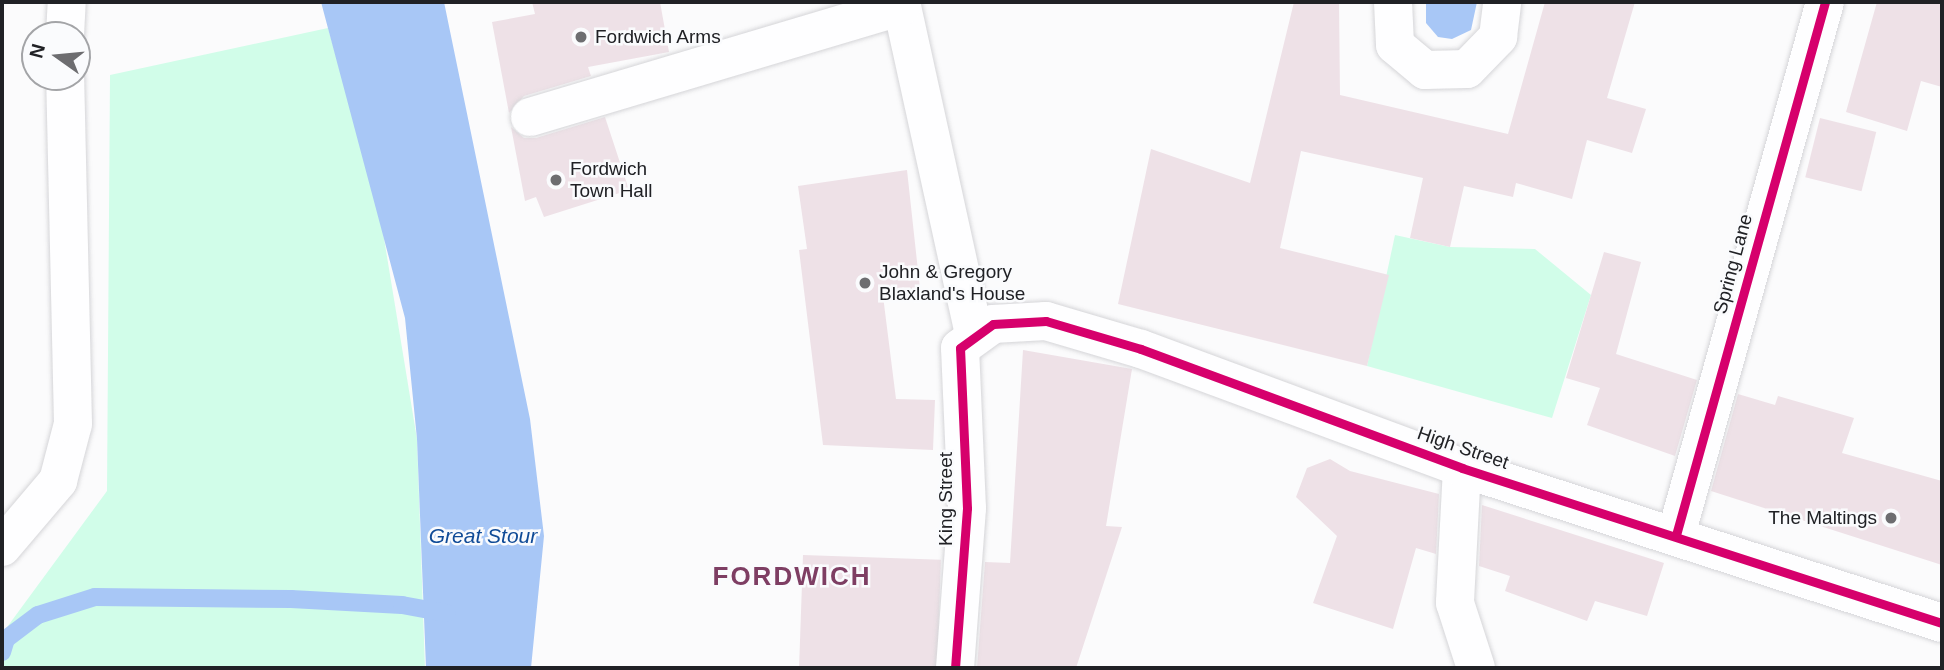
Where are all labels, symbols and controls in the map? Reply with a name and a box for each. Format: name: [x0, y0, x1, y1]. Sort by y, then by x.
north arrow: [21, 21, 91, 91]
place label: Fordwich Arms: [595, 26, 722, 48]
marker: Fordwich Arms: [573, 29, 589, 45]
text: N: [25, 42, 49, 60]
place label: Fordwich Town Hall: [570, 158, 652, 202]
marker: Fordwich Town Hall: [548, 172, 564, 188]
street label: Spring Lane: [1709, 212, 1757, 316]
place label: John & Gregory Blaxland's House: [879, 261, 1025, 305]
marker: John & Gregory Blaxland's House: [857, 275, 873, 291]
street label: High Street: [1414, 422, 1512, 474]
street label: King Street: [935, 452, 957, 546]
place label: The Maltings: [1768, 507, 1877, 529]
marker: The Maltings: [1883, 510, 1899, 526]
water label: Great Stour: [429, 523, 537, 549]
district label: FORDWICH: [714, 561, 870, 593]

